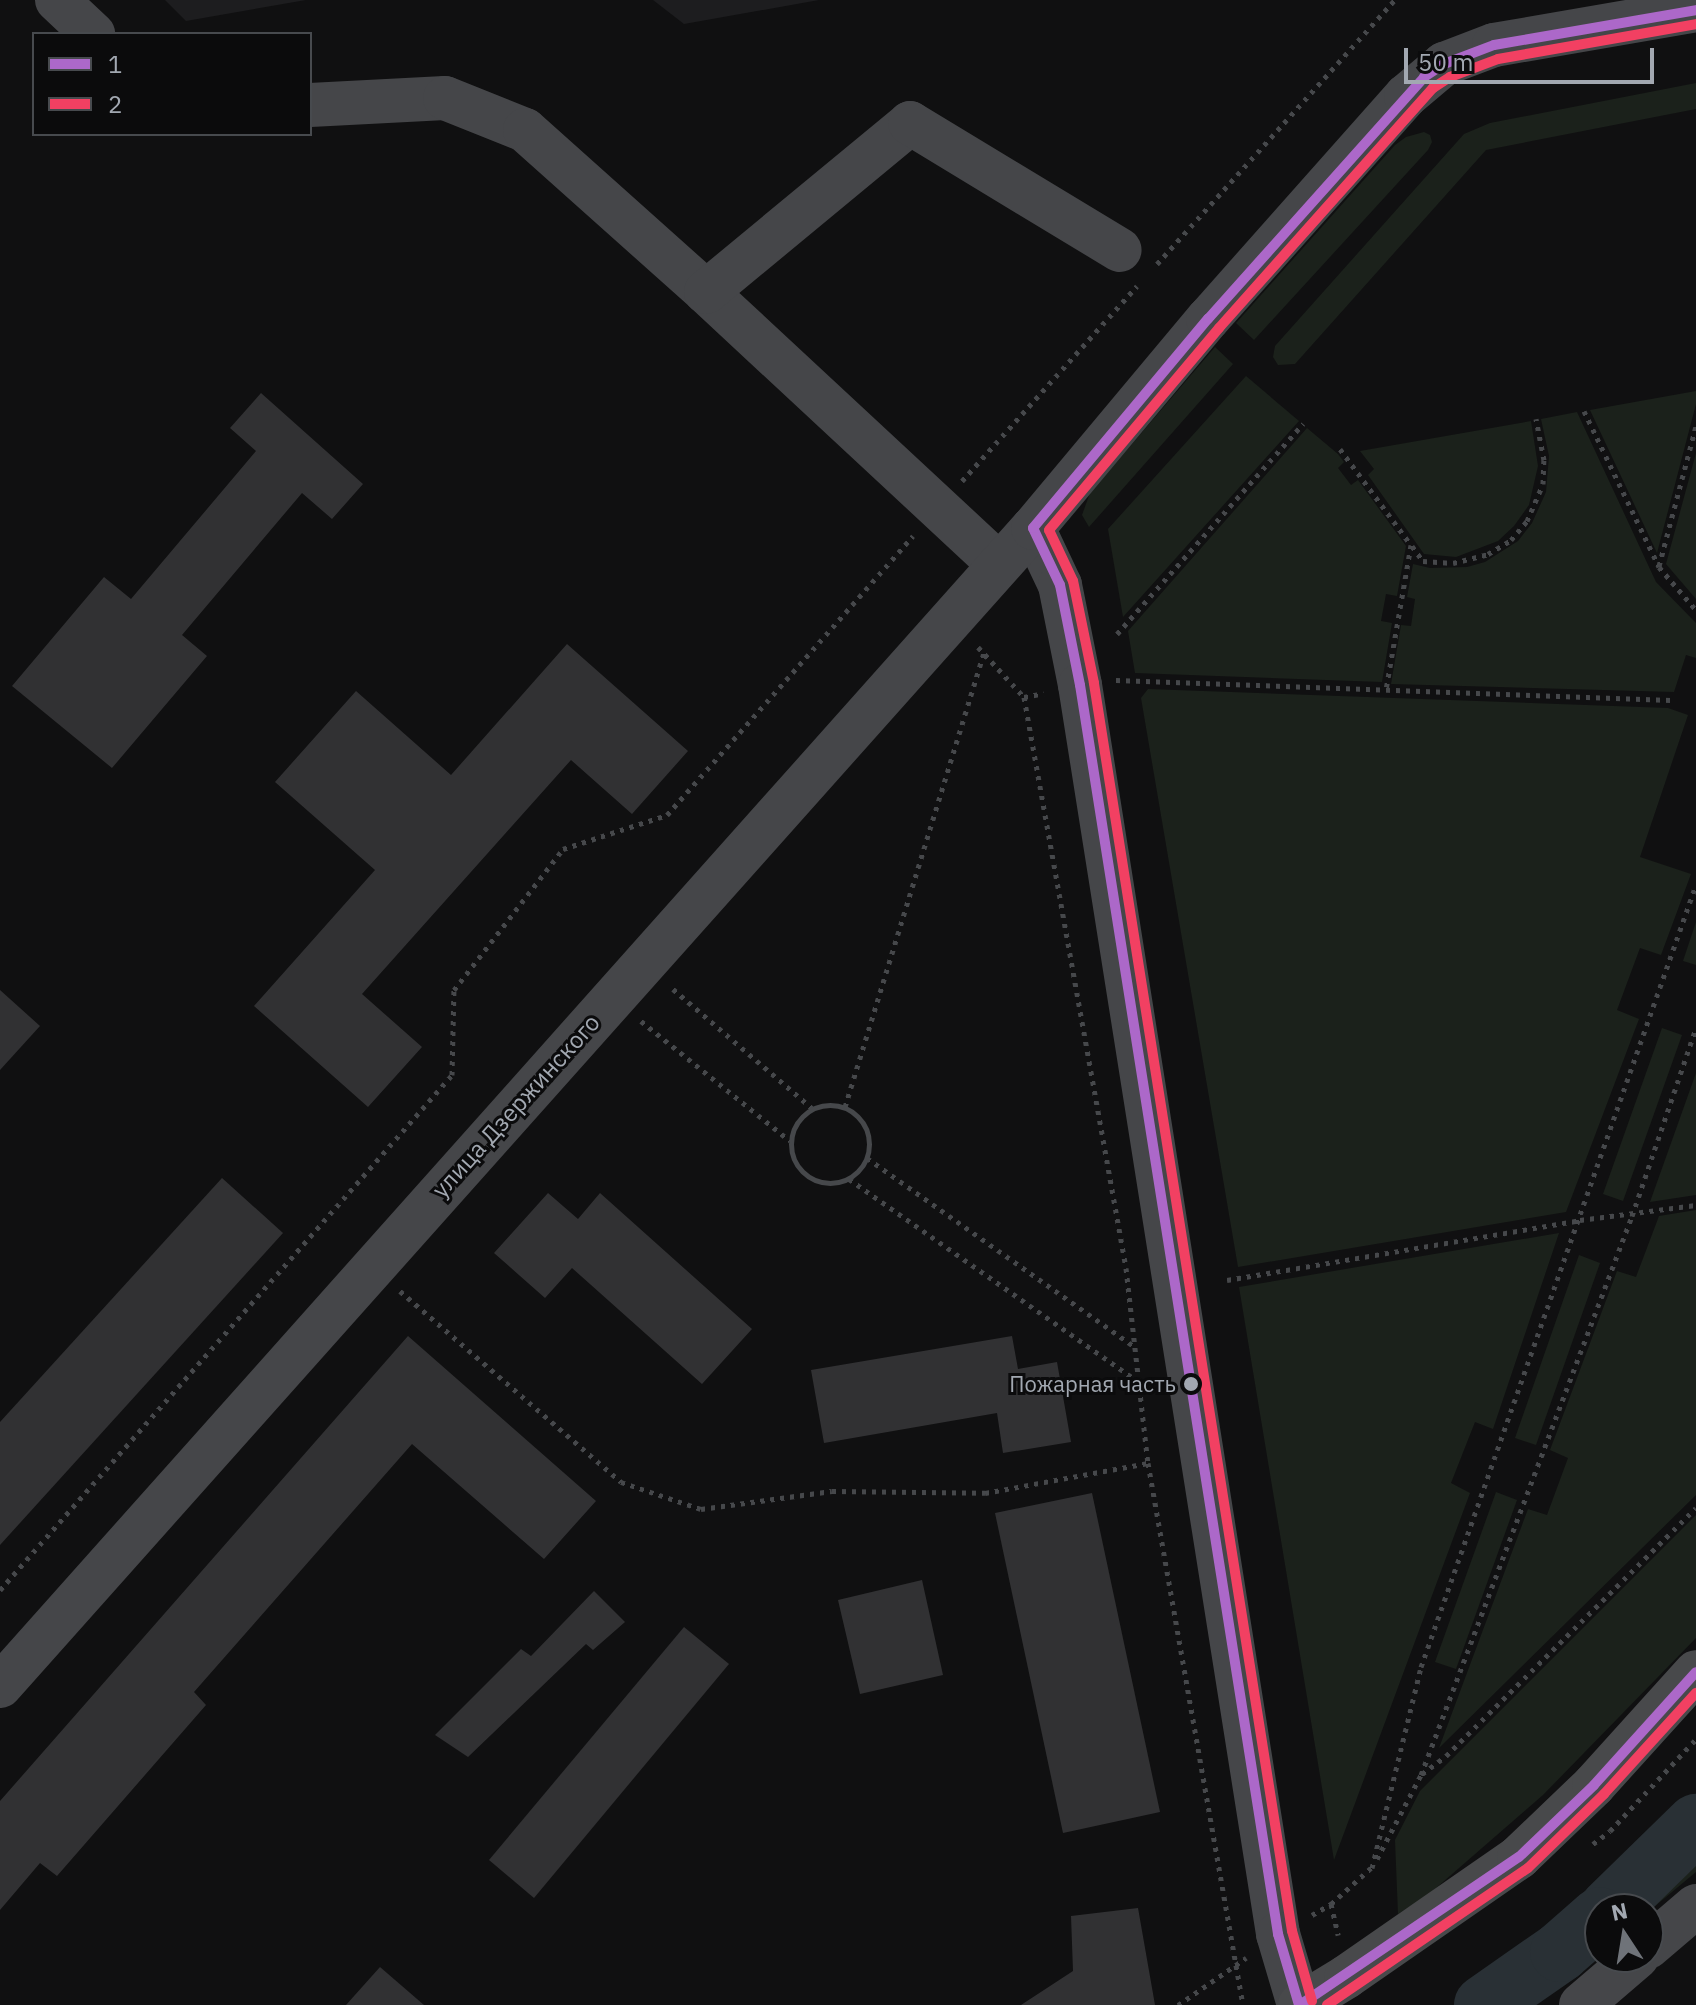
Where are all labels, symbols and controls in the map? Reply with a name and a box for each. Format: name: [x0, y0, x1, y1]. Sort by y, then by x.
legend: [32, 32, 312, 136]
scale bar: [1408, 32, 1658, 82]
text: 50 m: [1418, 46, 1473, 78]
text: 1: [108, 48, 122, 80]
text: 2: [108, 88, 122, 120]
street label: улица Дзержинского: [426, 1008, 606, 1204]
place label: Пожарная часть: [1009, 1371, 1176, 1397]
marker: Пожарная часть: [1183, 1376, 1199, 1392]
north arrow: [1584, 1893, 1664, 1973]
text: N: [1609, 1895, 1630, 1927]

